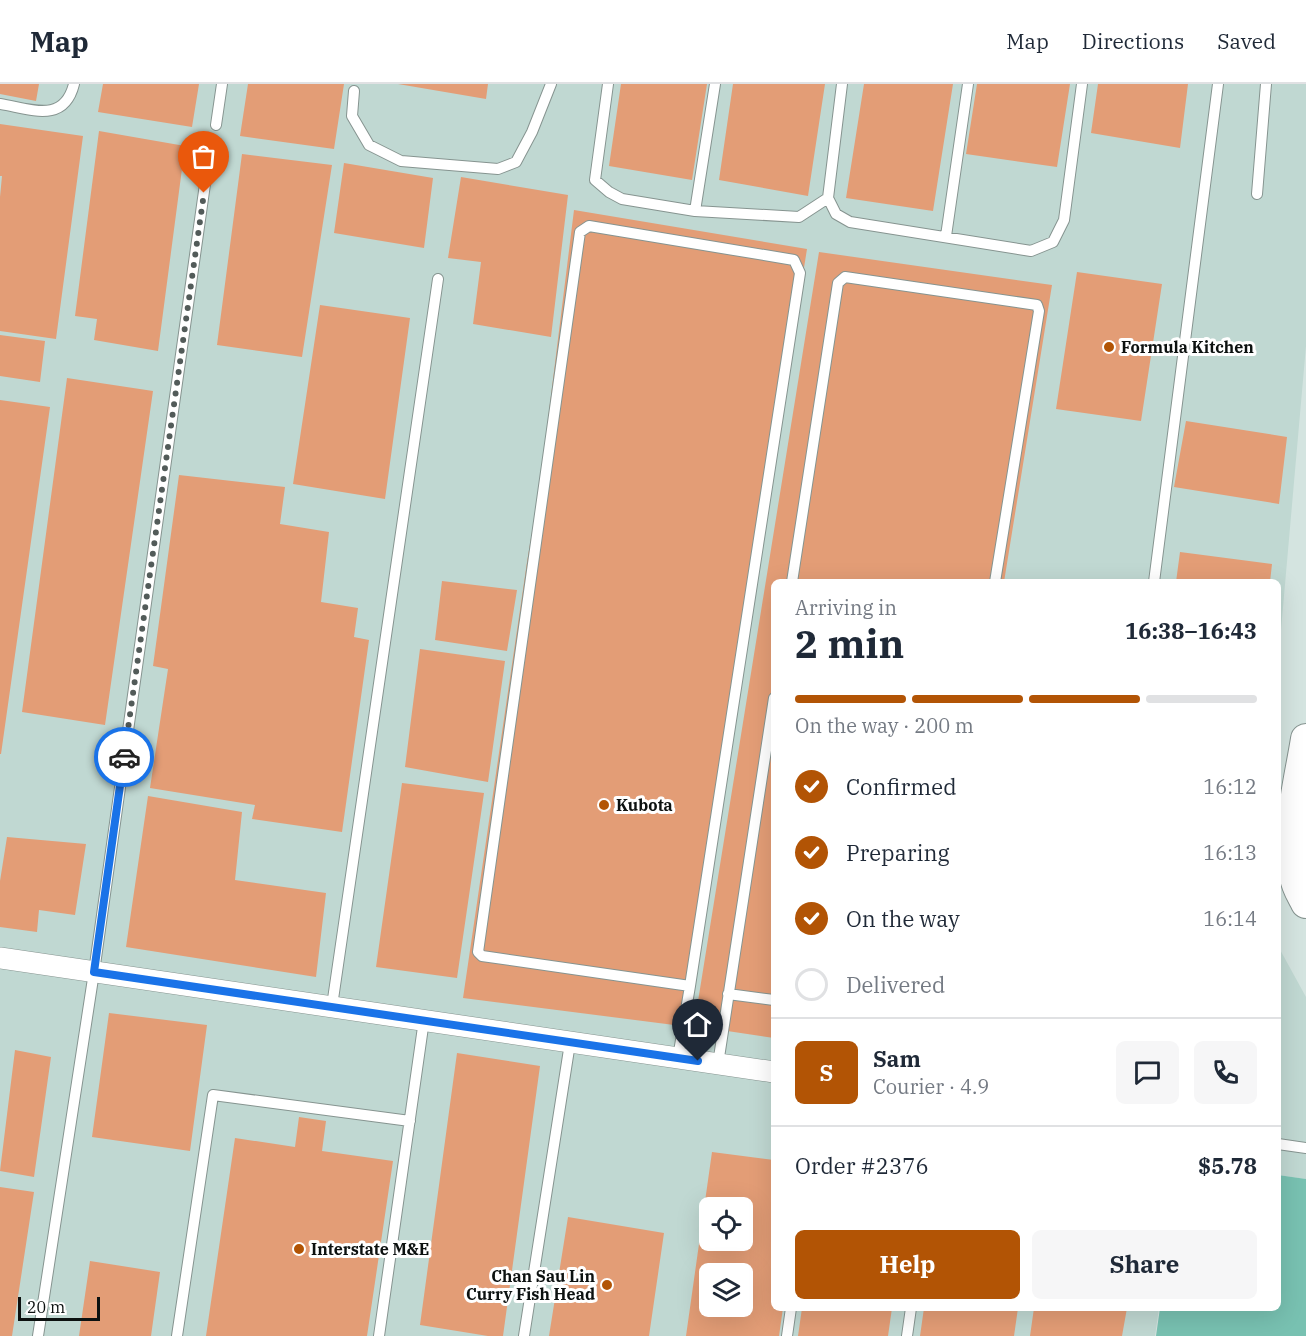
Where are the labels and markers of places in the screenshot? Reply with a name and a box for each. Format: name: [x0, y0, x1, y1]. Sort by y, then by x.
pin: [178, 131, 229, 193]
place label: Formula Kitchen: [1121, 337, 1254, 357]
marker: Formula Kitchen: [1102, 340, 1116, 354]
place label: Kubota: [616, 795, 673, 815]
marker: Kubota: [597, 798, 611, 812]
pin: [672, 999, 723, 1061]
place label: Interstate M&E: [311, 1239, 429, 1259]
marker: Interstate M&E: [292, 1242, 306, 1256]
place label: Chan Sau Lin Curry Fish Head: [466, 1266, 595, 1304]
marker: Chan Sau Lin Curry Fish Head: [600, 1278, 614, 1292]

